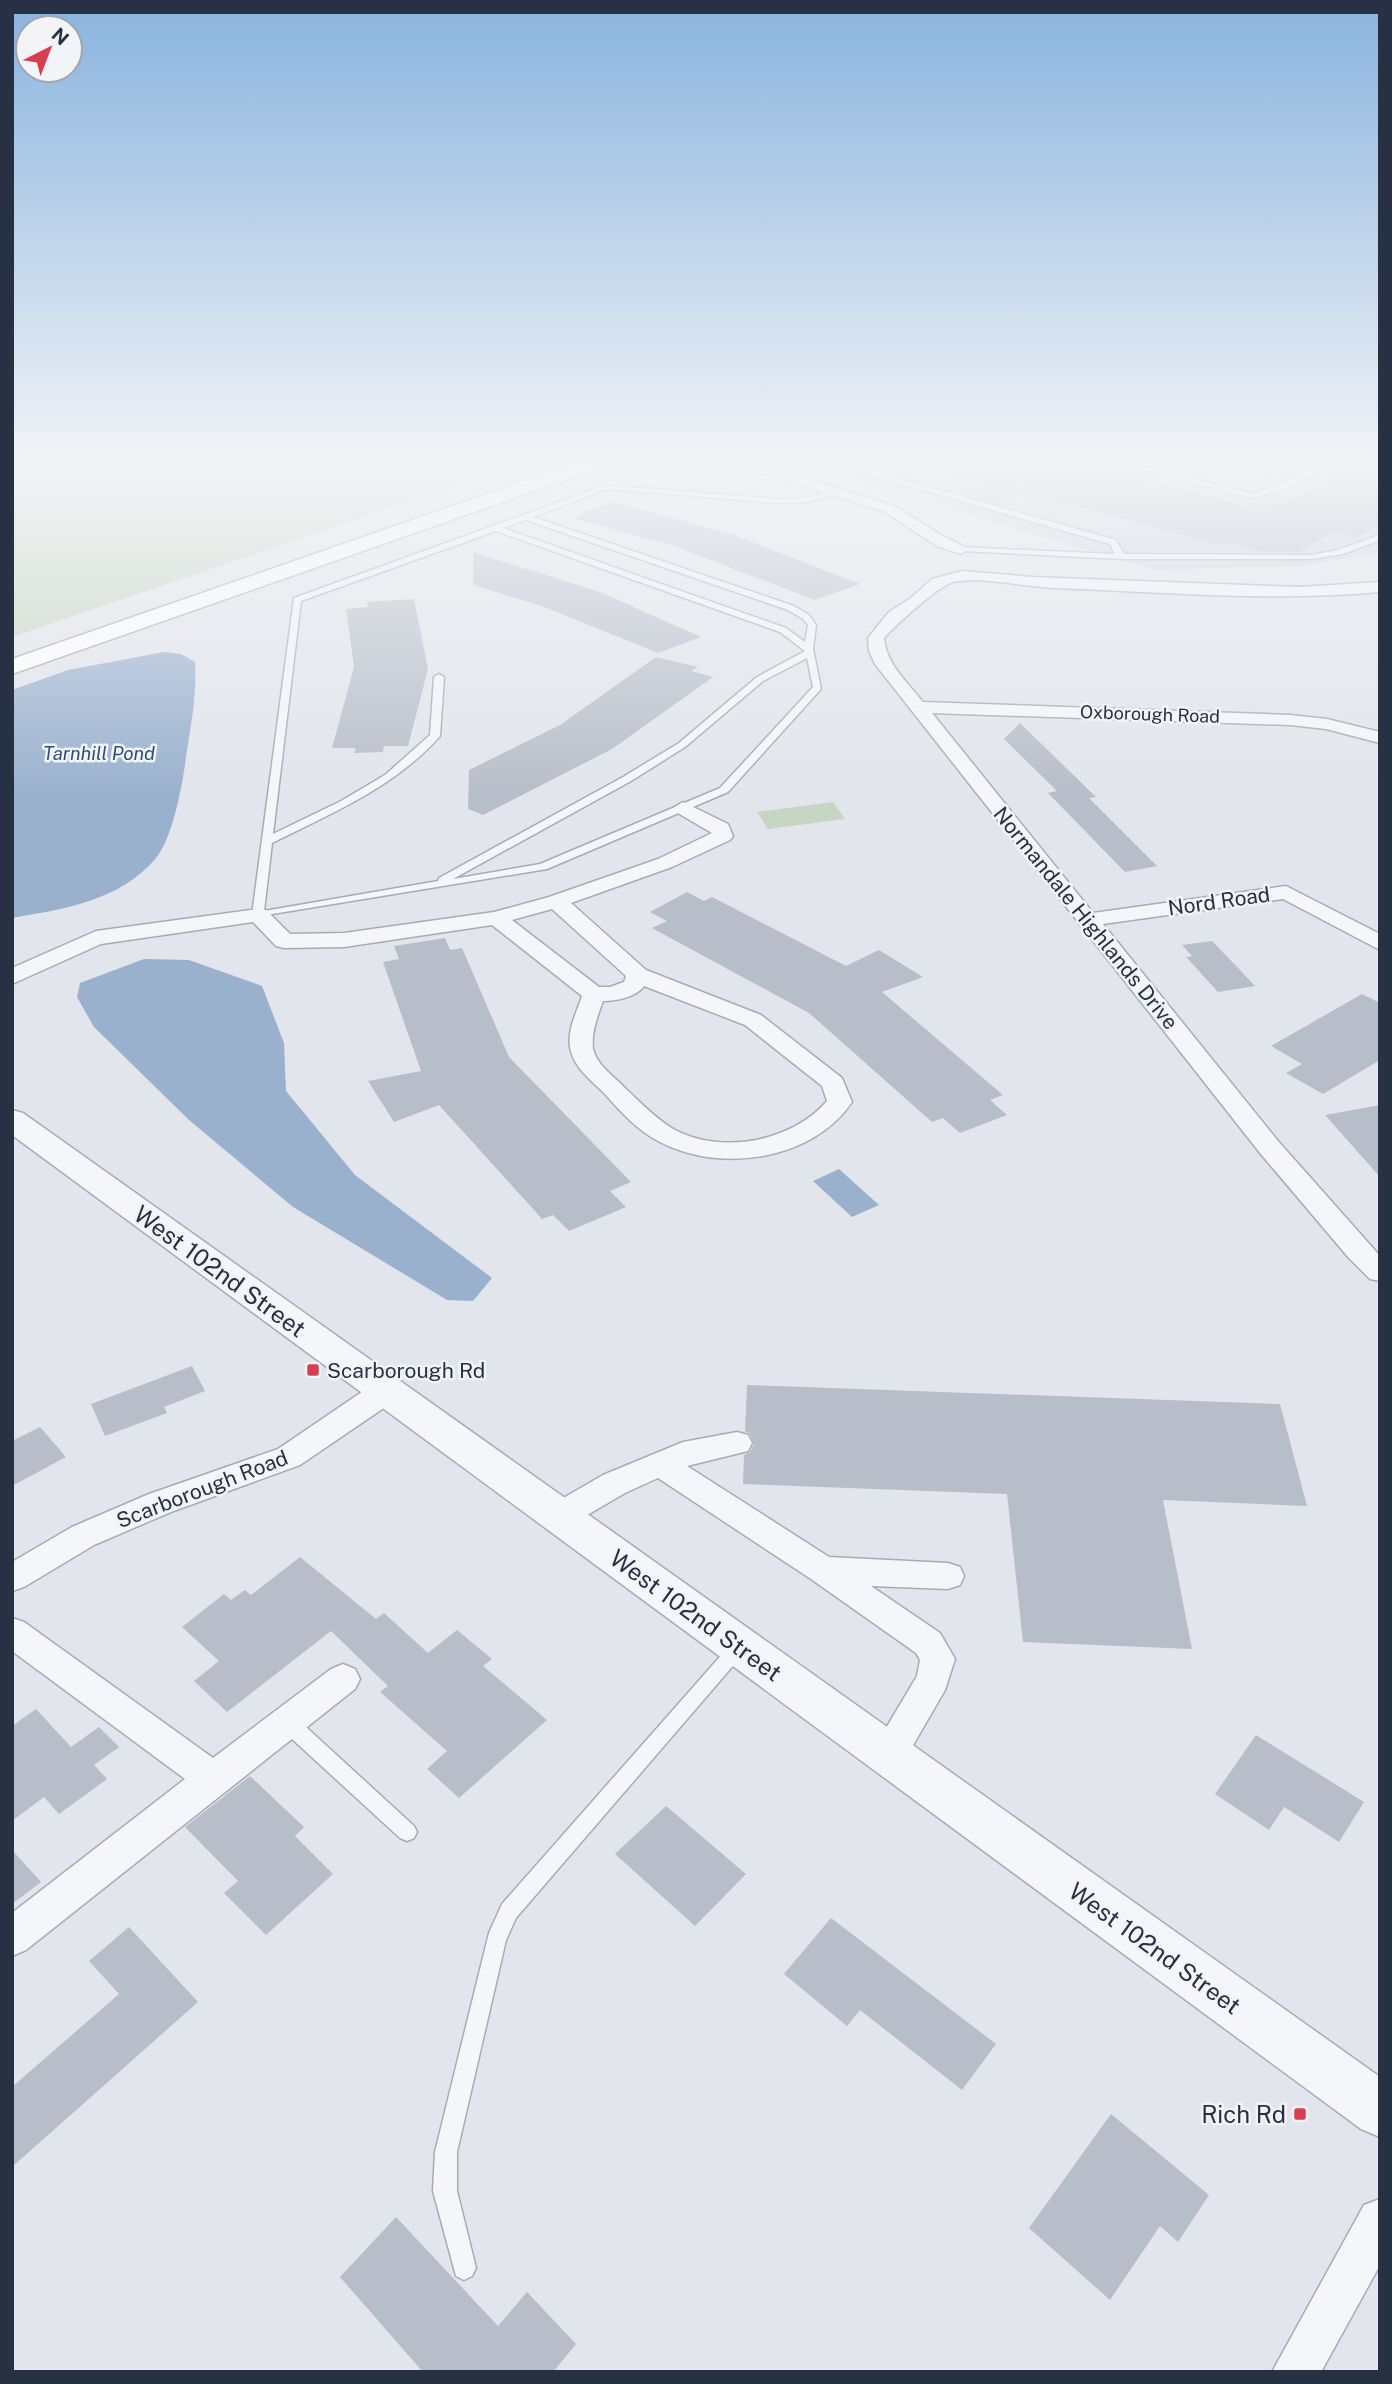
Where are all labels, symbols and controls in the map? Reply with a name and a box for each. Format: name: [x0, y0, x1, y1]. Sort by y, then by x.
north arrow: [14, 14, 84, 84]
text: N: [47, 23, 73, 50]
street label: Oxborough Road: [1080, 701, 1220, 727]
water label: Tarnhill Pond: [43, 742, 155, 764]
street label: Normandale Highlands Drive: [988, 802, 1184, 1034]
street label: Nord Road: [1166, 881, 1272, 921]
street label: West 102nd Street: [129, 1199, 311, 1343]
place label: Scarborough Rd: [327, 1358, 485, 1383]
marker: Scarborough Rd: [305, 1362, 321, 1378]
street label: Scarborough Road: [113, 1445, 291, 1533]
street label: West 102nd Street: [605, 1543, 787, 1687]
street label: West 102nd Street: [1064, 1876, 1246, 2020]
place label: Rich Rd: [1201, 2100, 1286, 2128]
marker: Rich Rd: [1292, 2106, 1308, 2122]

